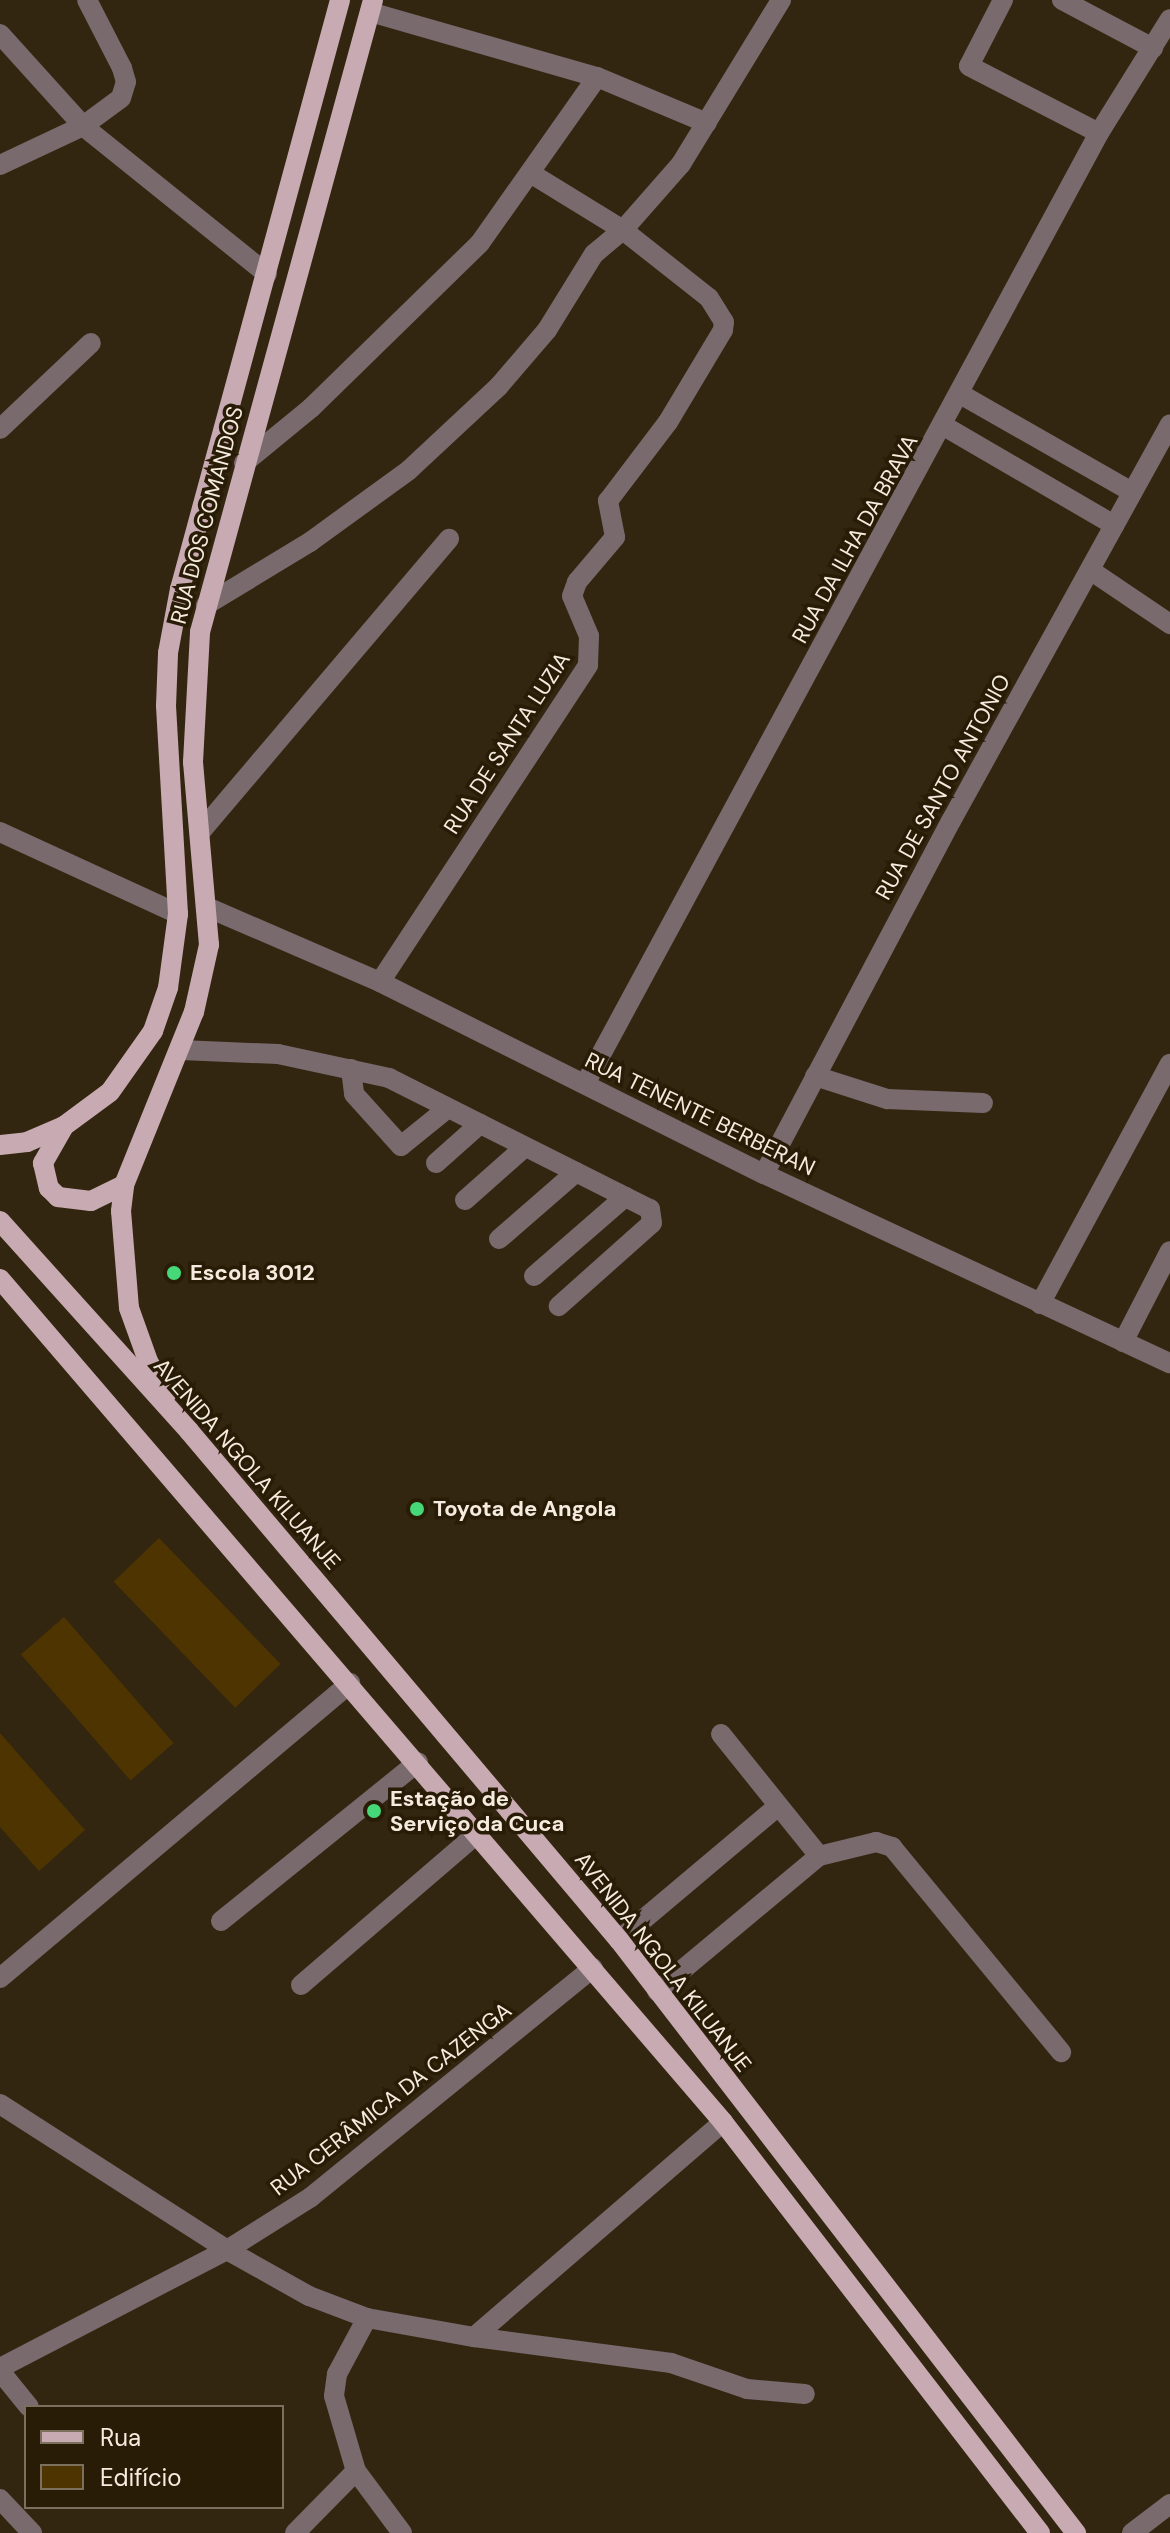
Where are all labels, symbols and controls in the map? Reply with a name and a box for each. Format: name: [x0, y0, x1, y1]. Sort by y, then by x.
street label: RUA DOS COMANDOS: [165, 403, 249, 627]
street label: RUA DA ILHA DA BRAVA: [787, 430, 923, 648]
street label: RUA DE SANTA LUZIA: [438, 647, 576, 839]
street label: RUA DE SANTO ANTONIO: [870, 670, 1016, 904]
street label: RUA TENENTE BERBERAN: [581, 1047, 819, 1181]
place label: Escola 3012: [190, 1260, 315, 1286]
marker: Escola 3012: [165, 1264, 183, 1282]
street label: AVENIDA NGOLA KILUANJE: [148, 1353, 346, 1575]
place label: Toyota de Angola: [433, 1496, 616, 1522]
marker: Toyota de Angola: [408, 1500, 426, 1518]
place label: Estação de Serviço da Cuca: [390, 1785, 564, 1836]
marker: Estação de Serviço da Cuca: [365, 1802, 383, 1820]
street label: AVENIDA NGOLA KILUANJE: [569, 1847, 757, 2077]
street label: RUA CERÂMICA DA CAZENGA: [265, 1997, 517, 2201]
legend: [24, 2405, 284, 2509]
text: Rua: [100, 2422, 141, 2453]
text: Edifício: [100, 2462, 182, 2493]

